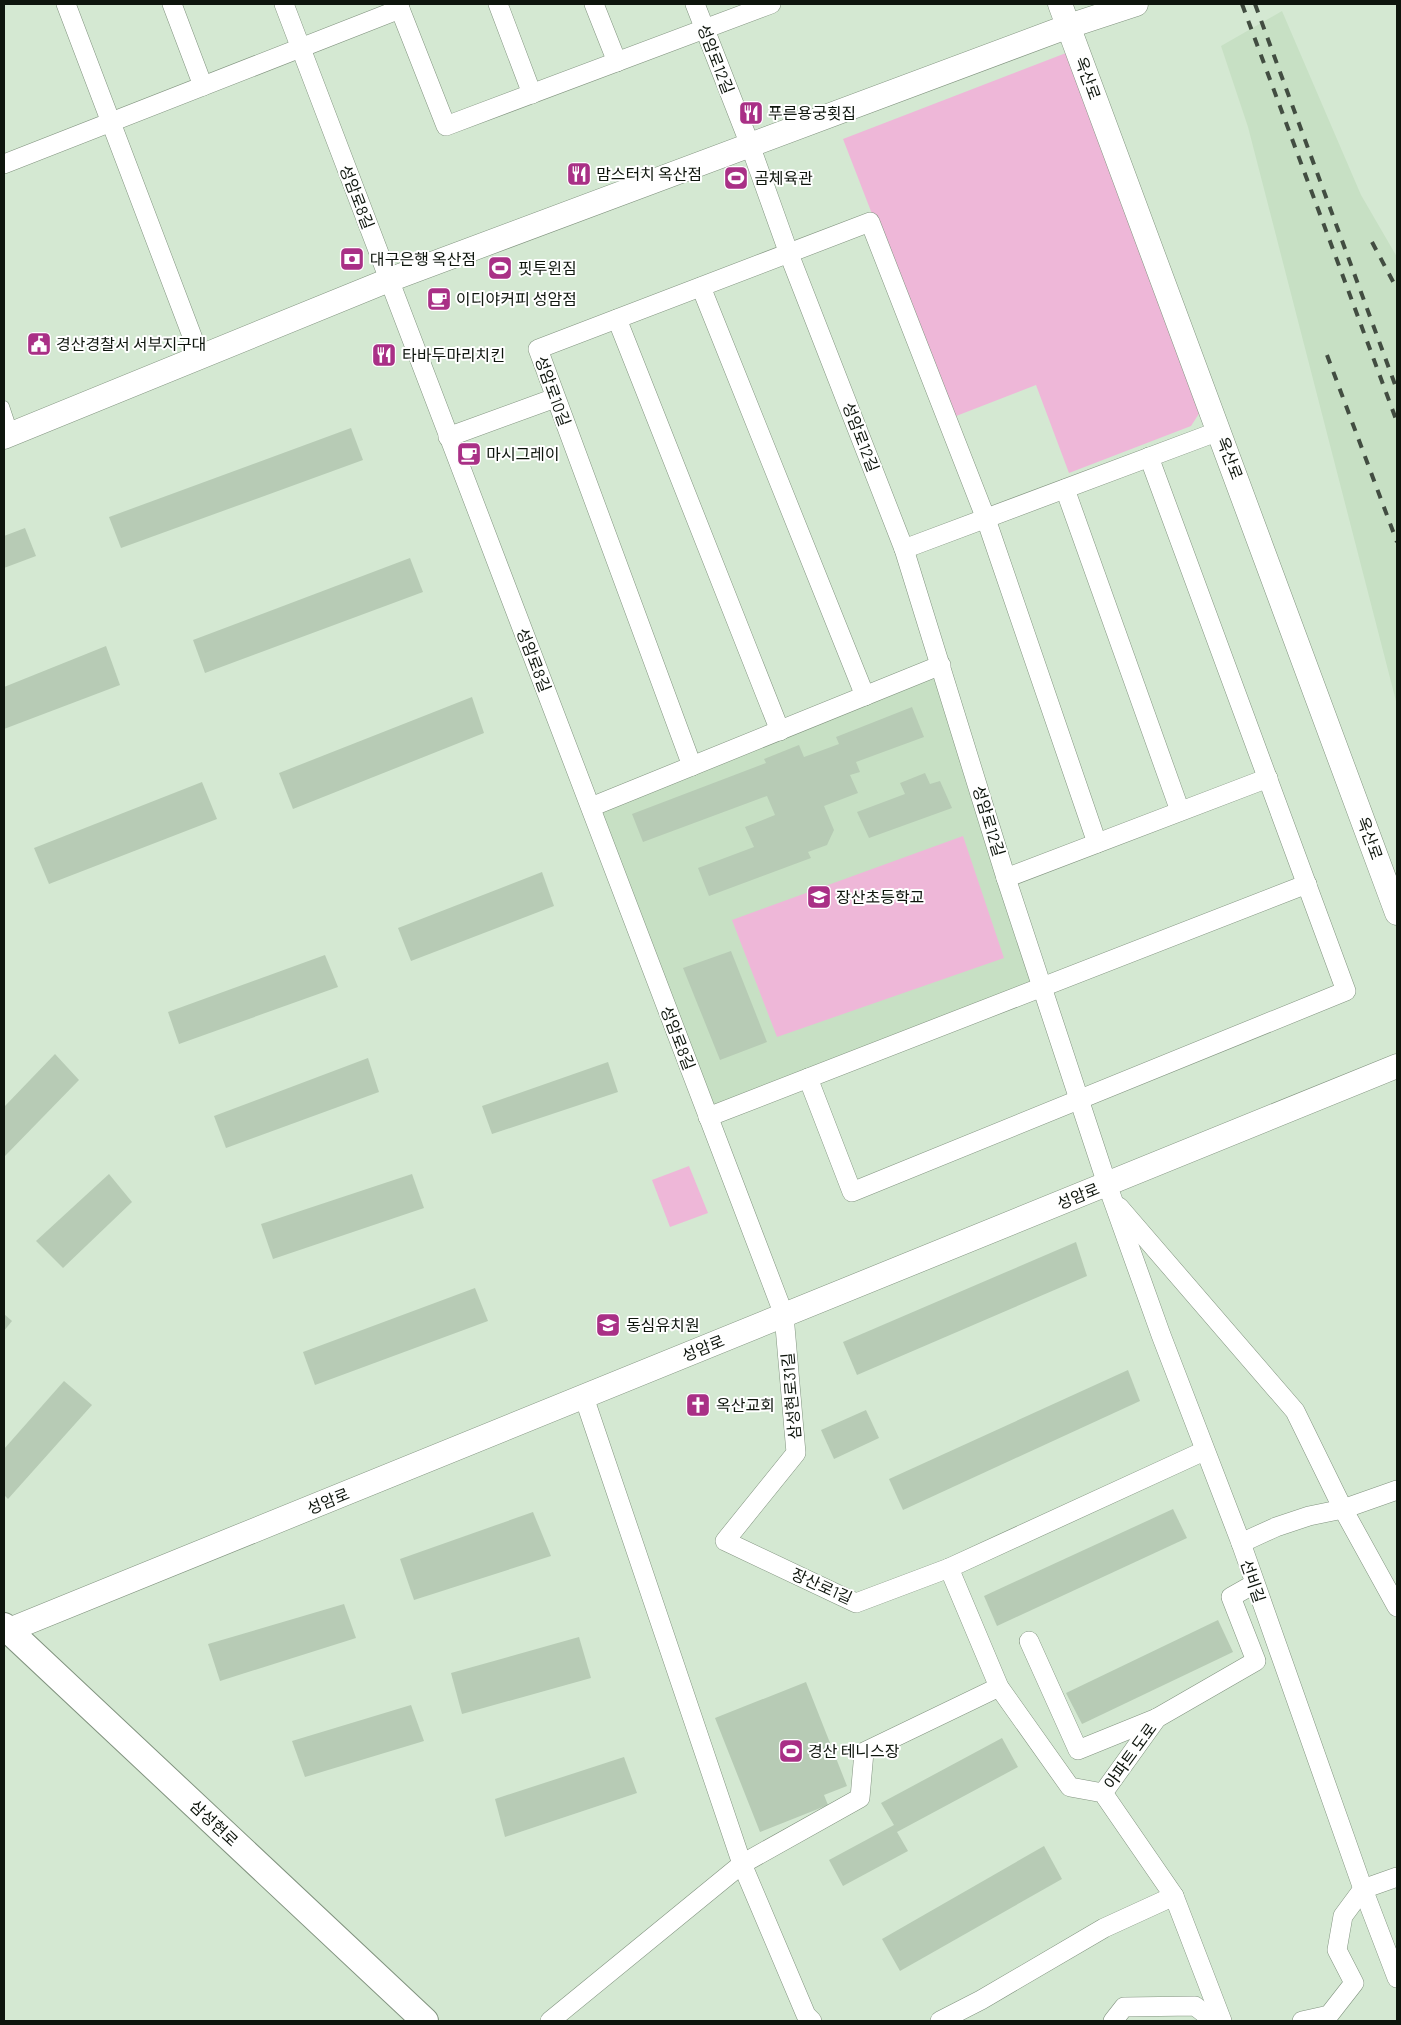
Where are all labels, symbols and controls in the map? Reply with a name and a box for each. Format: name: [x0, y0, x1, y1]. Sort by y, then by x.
street label: 성암로12길: [695, 21, 738, 96]
street label: 옥산로: [1072, 54, 1105, 102]
restaurant icon: 푸른용궁횟집: [738, 100, 764, 126]
place label: 푸른용궁횟집: [768, 103, 856, 122]
restaurant icon: 맘스터치 옥산점: [566, 161, 592, 187]
street label: 성암로8길: [337, 162, 378, 232]
place label: 맘스터치 옥산점: [596, 164, 702, 183]
sports icon: 곰체육관: [723, 165, 749, 191]
place label: 곰체육관: [754, 168, 813, 187]
bank icon: 대구은행 옥산점: [339, 246, 365, 272]
place label: 대구은행 옥산점: [370, 249, 476, 268]
sports icon: 핏투윈짐: [487, 255, 513, 281]
place label: 핏투윈짐: [518, 258, 577, 277]
cafe icon: 이디야커피 성암점: [426, 286, 452, 312]
place label: 이디야커피 성암점: [456, 289, 577, 308]
public building icon: 경산경찰서 서부지구대: [26, 331, 52, 357]
place label: 경산경찰서 서부지구대: [56, 334, 206, 353]
restaurant icon: 타바두마리치킨: [371, 342, 397, 368]
place label: 타바두마리치킨: [402, 345, 505, 364]
street label: 성암로10길: [532, 353, 575, 429]
street label: 성암로12길: [840, 399, 883, 474]
street label: 옥산로: [1214, 434, 1247, 482]
cafe icon: 마시그레이: [456, 441, 482, 467]
place label: 마시그레이: [486, 444, 560, 463]
street label: 성암로8길: [514, 625, 555, 695]
street label: 성암로12길: [970, 783, 1009, 859]
street label: 옥산로: [1354, 814, 1387, 862]
school or university icon: 장산초등학교: [806, 884, 832, 910]
place label: 장산초등학교: [836, 887, 924, 906]
street label: 성암로8길: [658, 1003, 699, 1073]
street label: 성암로: [1054, 1178, 1102, 1213]
school or university icon: 동심유치원: [595, 1312, 621, 1338]
place label: 동심유치원: [626, 1315, 700, 1334]
street label: 성암로: [679, 1330, 727, 1365]
street label: 삼성현로31길: [777, 1352, 804, 1440]
church icon: 옥산교회: [685, 1392, 711, 1418]
place label: 옥산교회: [716, 1395, 775, 1414]
street label: 성암로: [304, 1483, 352, 1518]
street label: 선비길: [1237, 1557, 1270, 1605]
street label: 장산로1길: [789, 1564, 856, 1607]
street label: 아파트 도로: [1099, 1719, 1160, 1792]
sports icon: 경산 테니스장: [778, 1738, 804, 1764]
place label: 경산 테니스장: [808, 1741, 900, 1760]
street label: 삼성현로: [186, 1796, 243, 1850]

